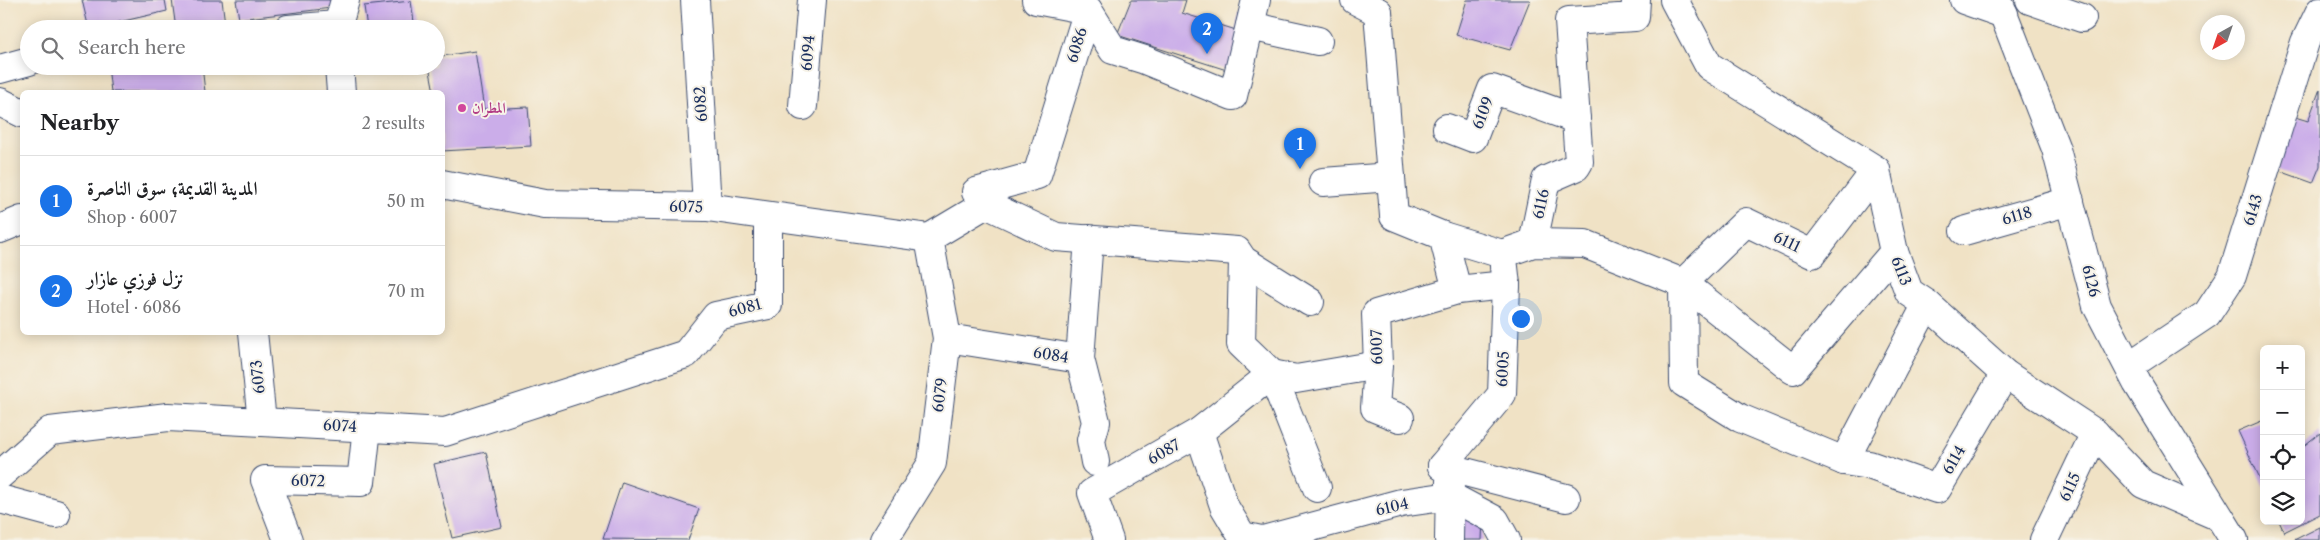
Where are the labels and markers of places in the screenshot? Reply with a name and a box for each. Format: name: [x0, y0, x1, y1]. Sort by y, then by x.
pin: 2: [1191, 13, 1223, 54]
place label: المطران: [472, 98, 506, 118]
marker: المطران: [456, 102, 468, 114]
pin: 1: [1284, 128, 1316, 169]

